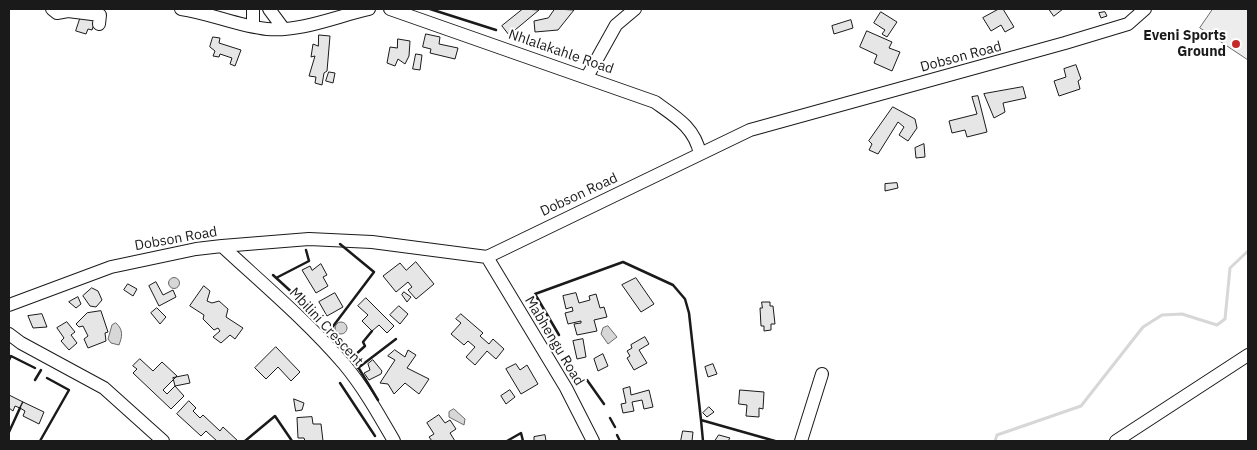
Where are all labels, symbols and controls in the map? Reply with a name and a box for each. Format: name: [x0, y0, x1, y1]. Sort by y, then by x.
street label: Nhlalakahle Road: [506, 26, 616, 78]
place label: Eveni Sports Ground: [1143, 28, 1226, 60]
street label: Dobson Road: [919, 38, 1003, 76]
marker: Eveni Sports Ground: [1230, 38, 1242, 50]
street label: Dobson Road: [538, 170, 620, 220]
street label: Dobson Road: [133, 223, 219, 255]
street label: Mbilini Crescent: [285, 284, 367, 370]
street label: Mabhengu Road: [521, 293, 587, 389]

